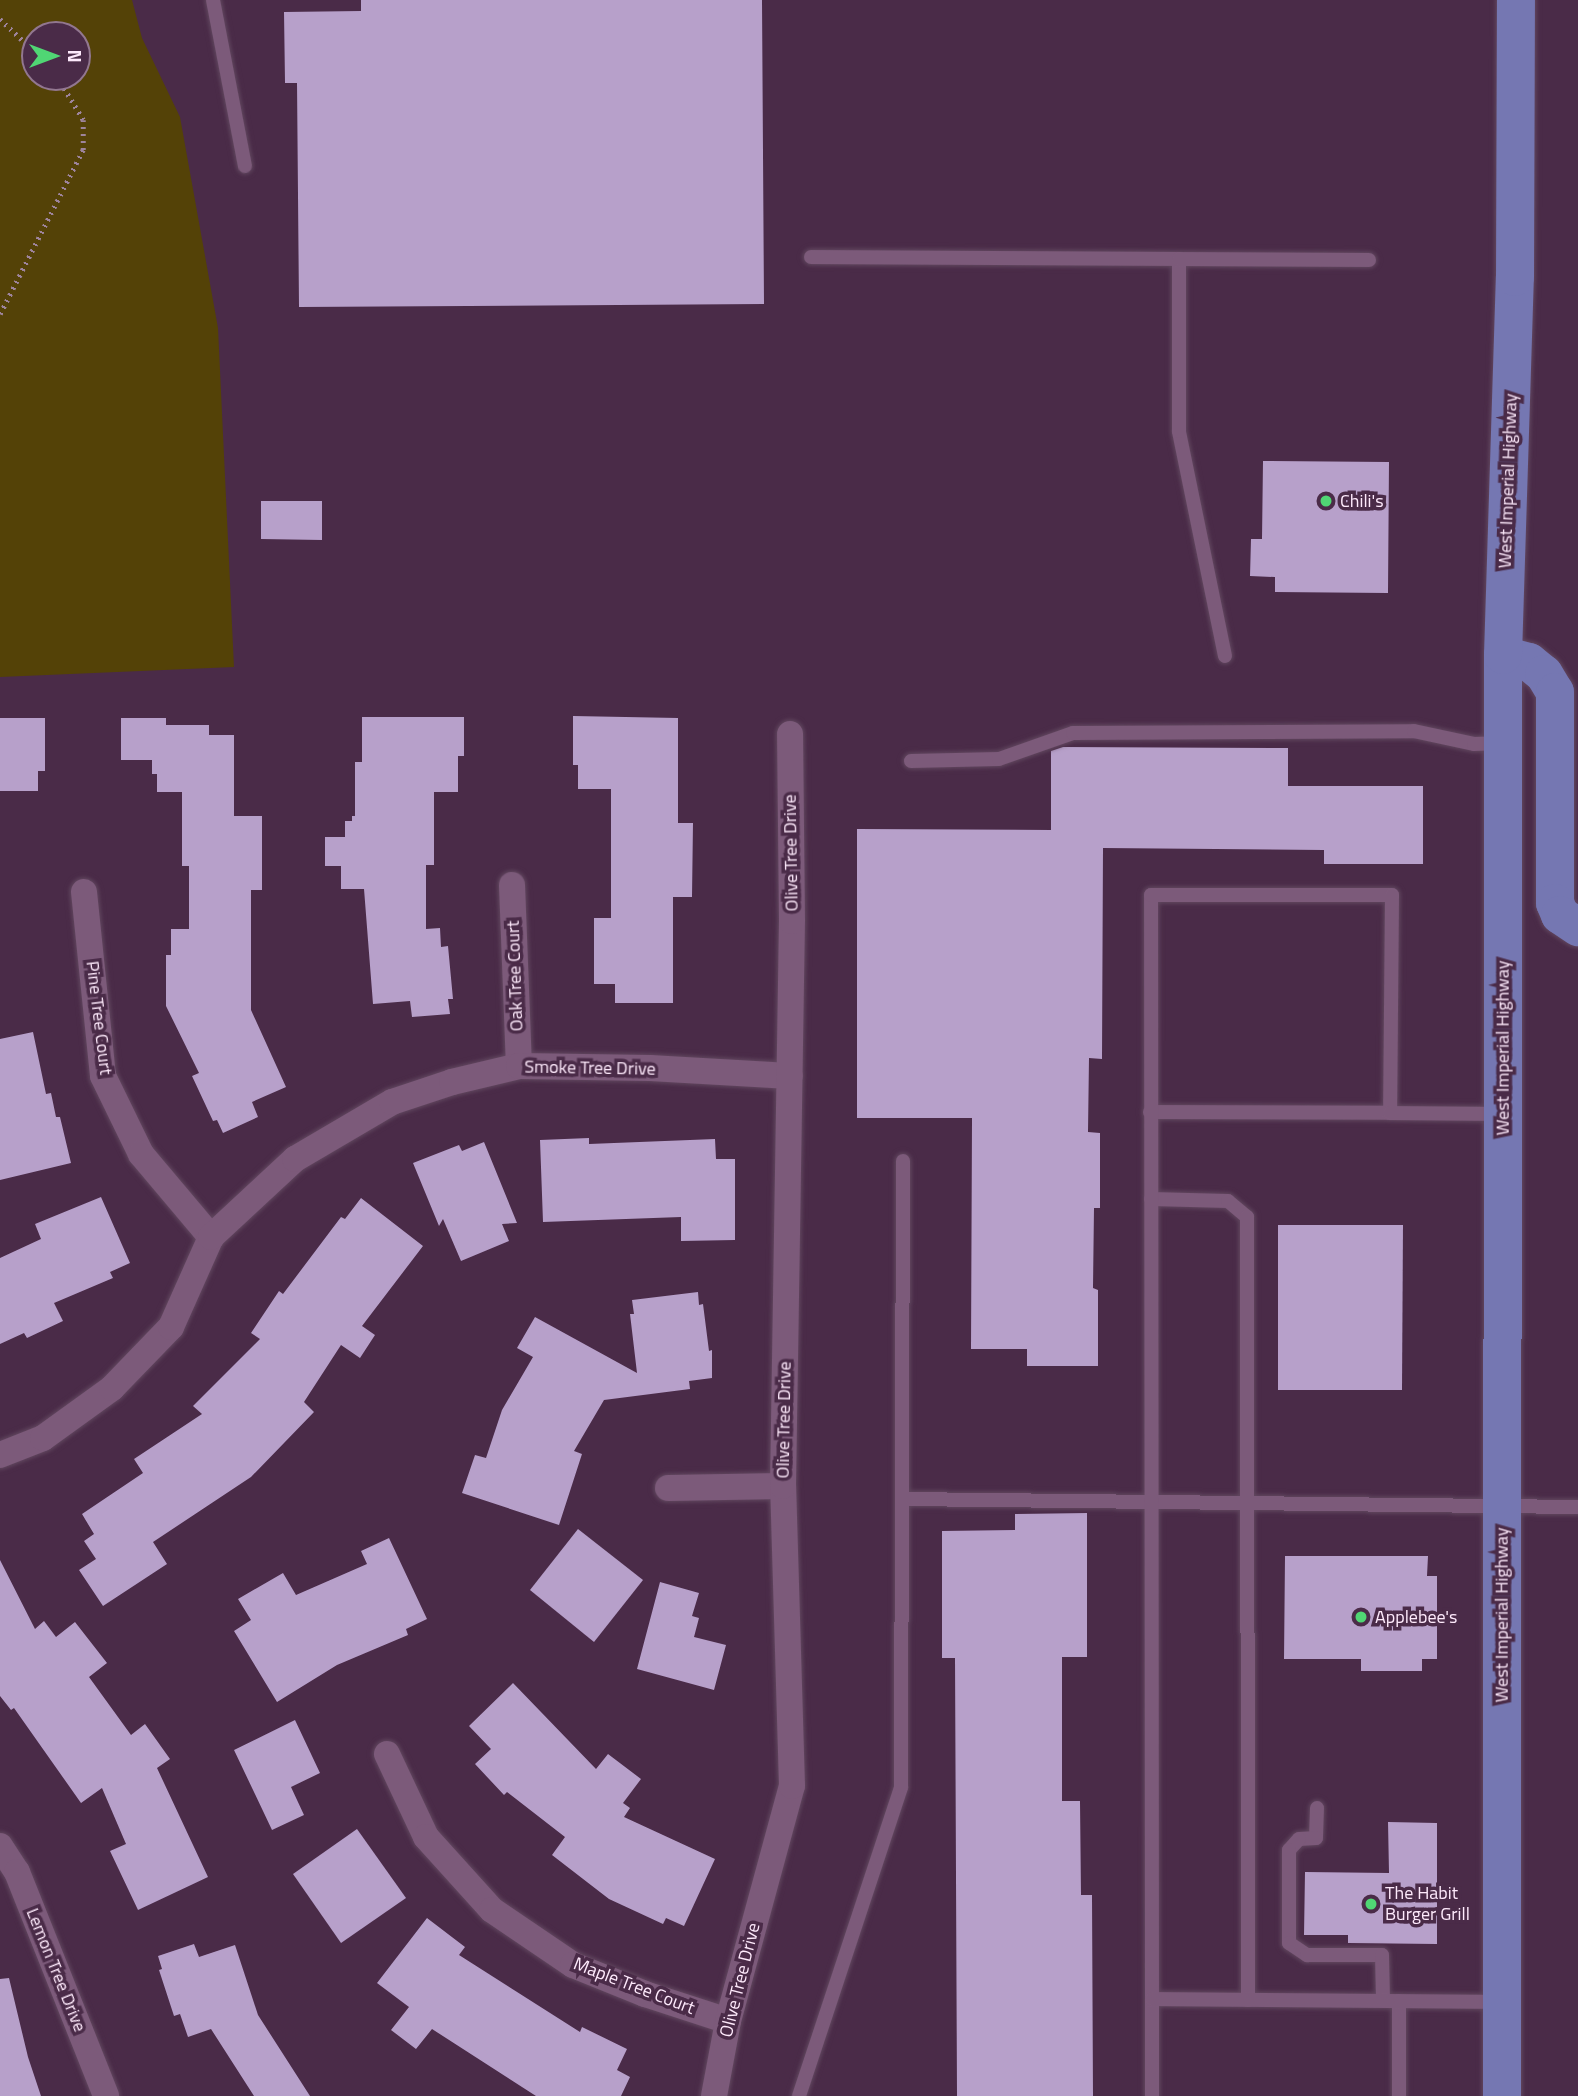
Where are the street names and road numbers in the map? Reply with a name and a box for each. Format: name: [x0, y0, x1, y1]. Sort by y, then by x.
street label: West Imperial Highway: [1494, 393, 1522, 569]
street label: Olive Tree Drive: [779, 794, 803, 912]
street label: Oak Tree Court: [502, 920, 528, 1032]
street label: Pine Tree Court: [81, 960, 117, 1076]
street label: West Imperial Highway: [1492, 961, 1514, 1135]
street label: Smoke Tree Drive: [524, 1056, 656, 1080]
street label: Olive Tree Drive: [772, 1361, 796, 1479]
street label: West Imperial Highway: [1491, 1528, 1513, 1702]
street label: Lemon Tree Drive: [21, 1905, 91, 2035]
street label: Olive Tree Drive: [715, 1921, 765, 2039]
street label: Maple Tree Court: [570, 1953, 698, 2019]

